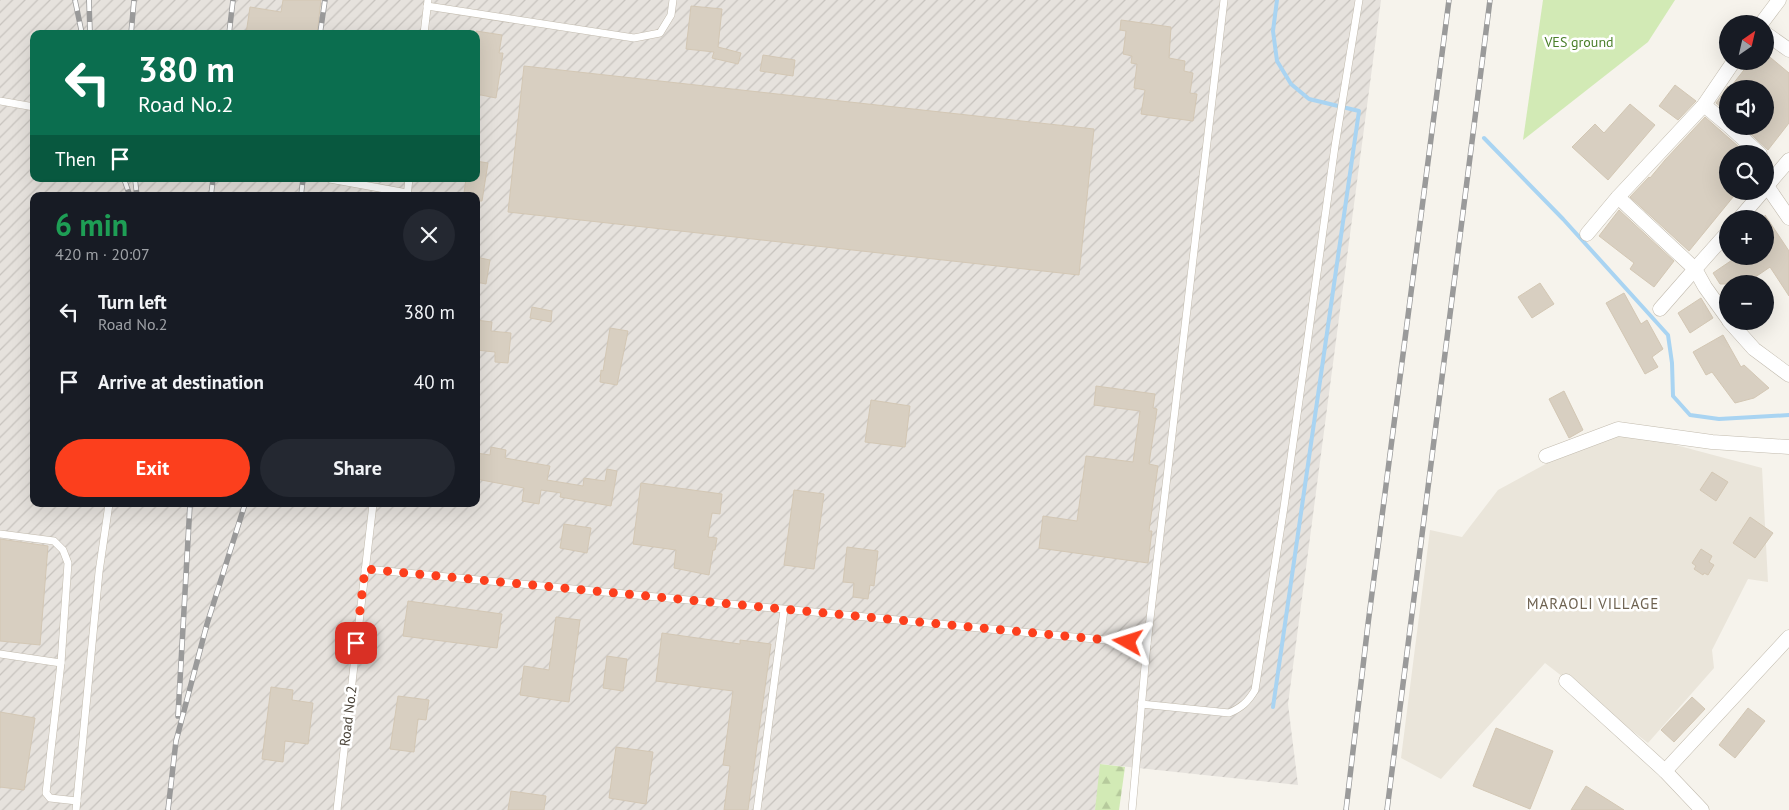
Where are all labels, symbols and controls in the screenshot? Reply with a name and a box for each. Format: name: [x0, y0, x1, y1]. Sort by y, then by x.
north arrow: [1719, 15, 1774, 70]
map controls: [1719, 15, 1774, 330]
park label: VES ground: [1543, 33, 1614, 51]
text: 380 m: [138, 46, 235, 92]
icon: left: [55, 50, 120, 115]
button: sound: [1719, 80, 1774, 135]
text: Road No.2: [138, 90, 233, 118]
icon: arrive: [106, 145, 134, 173]
button: search: [1719, 145, 1774, 200]
text: Then: [55, 147, 96, 171]
text: 6 min: [55, 205, 128, 244]
button: close: [403, 209, 455, 261]
button: +: [1719, 210, 1774, 265]
text: 420 m · 20:07: [55, 244, 150, 264]
button: −: [1719, 275, 1774, 330]
text: Turn left: [98, 290, 167, 314]
icon: left: [55, 298, 83, 326]
text: 380 m: [403, 300, 455, 324]
text: Road No.2: [98, 314, 167, 334]
icon: arrive: [55, 368, 83, 396]
text: Arrive at destination: [98, 370, 264, 394]
text: 40 m: [414, 370, 455, 394]
button: Exit: [55, 439, 250, 497]
button: Share: [260, 439, 455, 497]
district label: MARAOLI VILLAGE: [1527, 594, 1659, 613]
position arrow: [1101, 615, 1153, 667]
pin: [335, 622, 377, 664]
icon: arrive: [342, 629, 370, 657]
street label: Road No.2: [335, 685, 361, 747]

